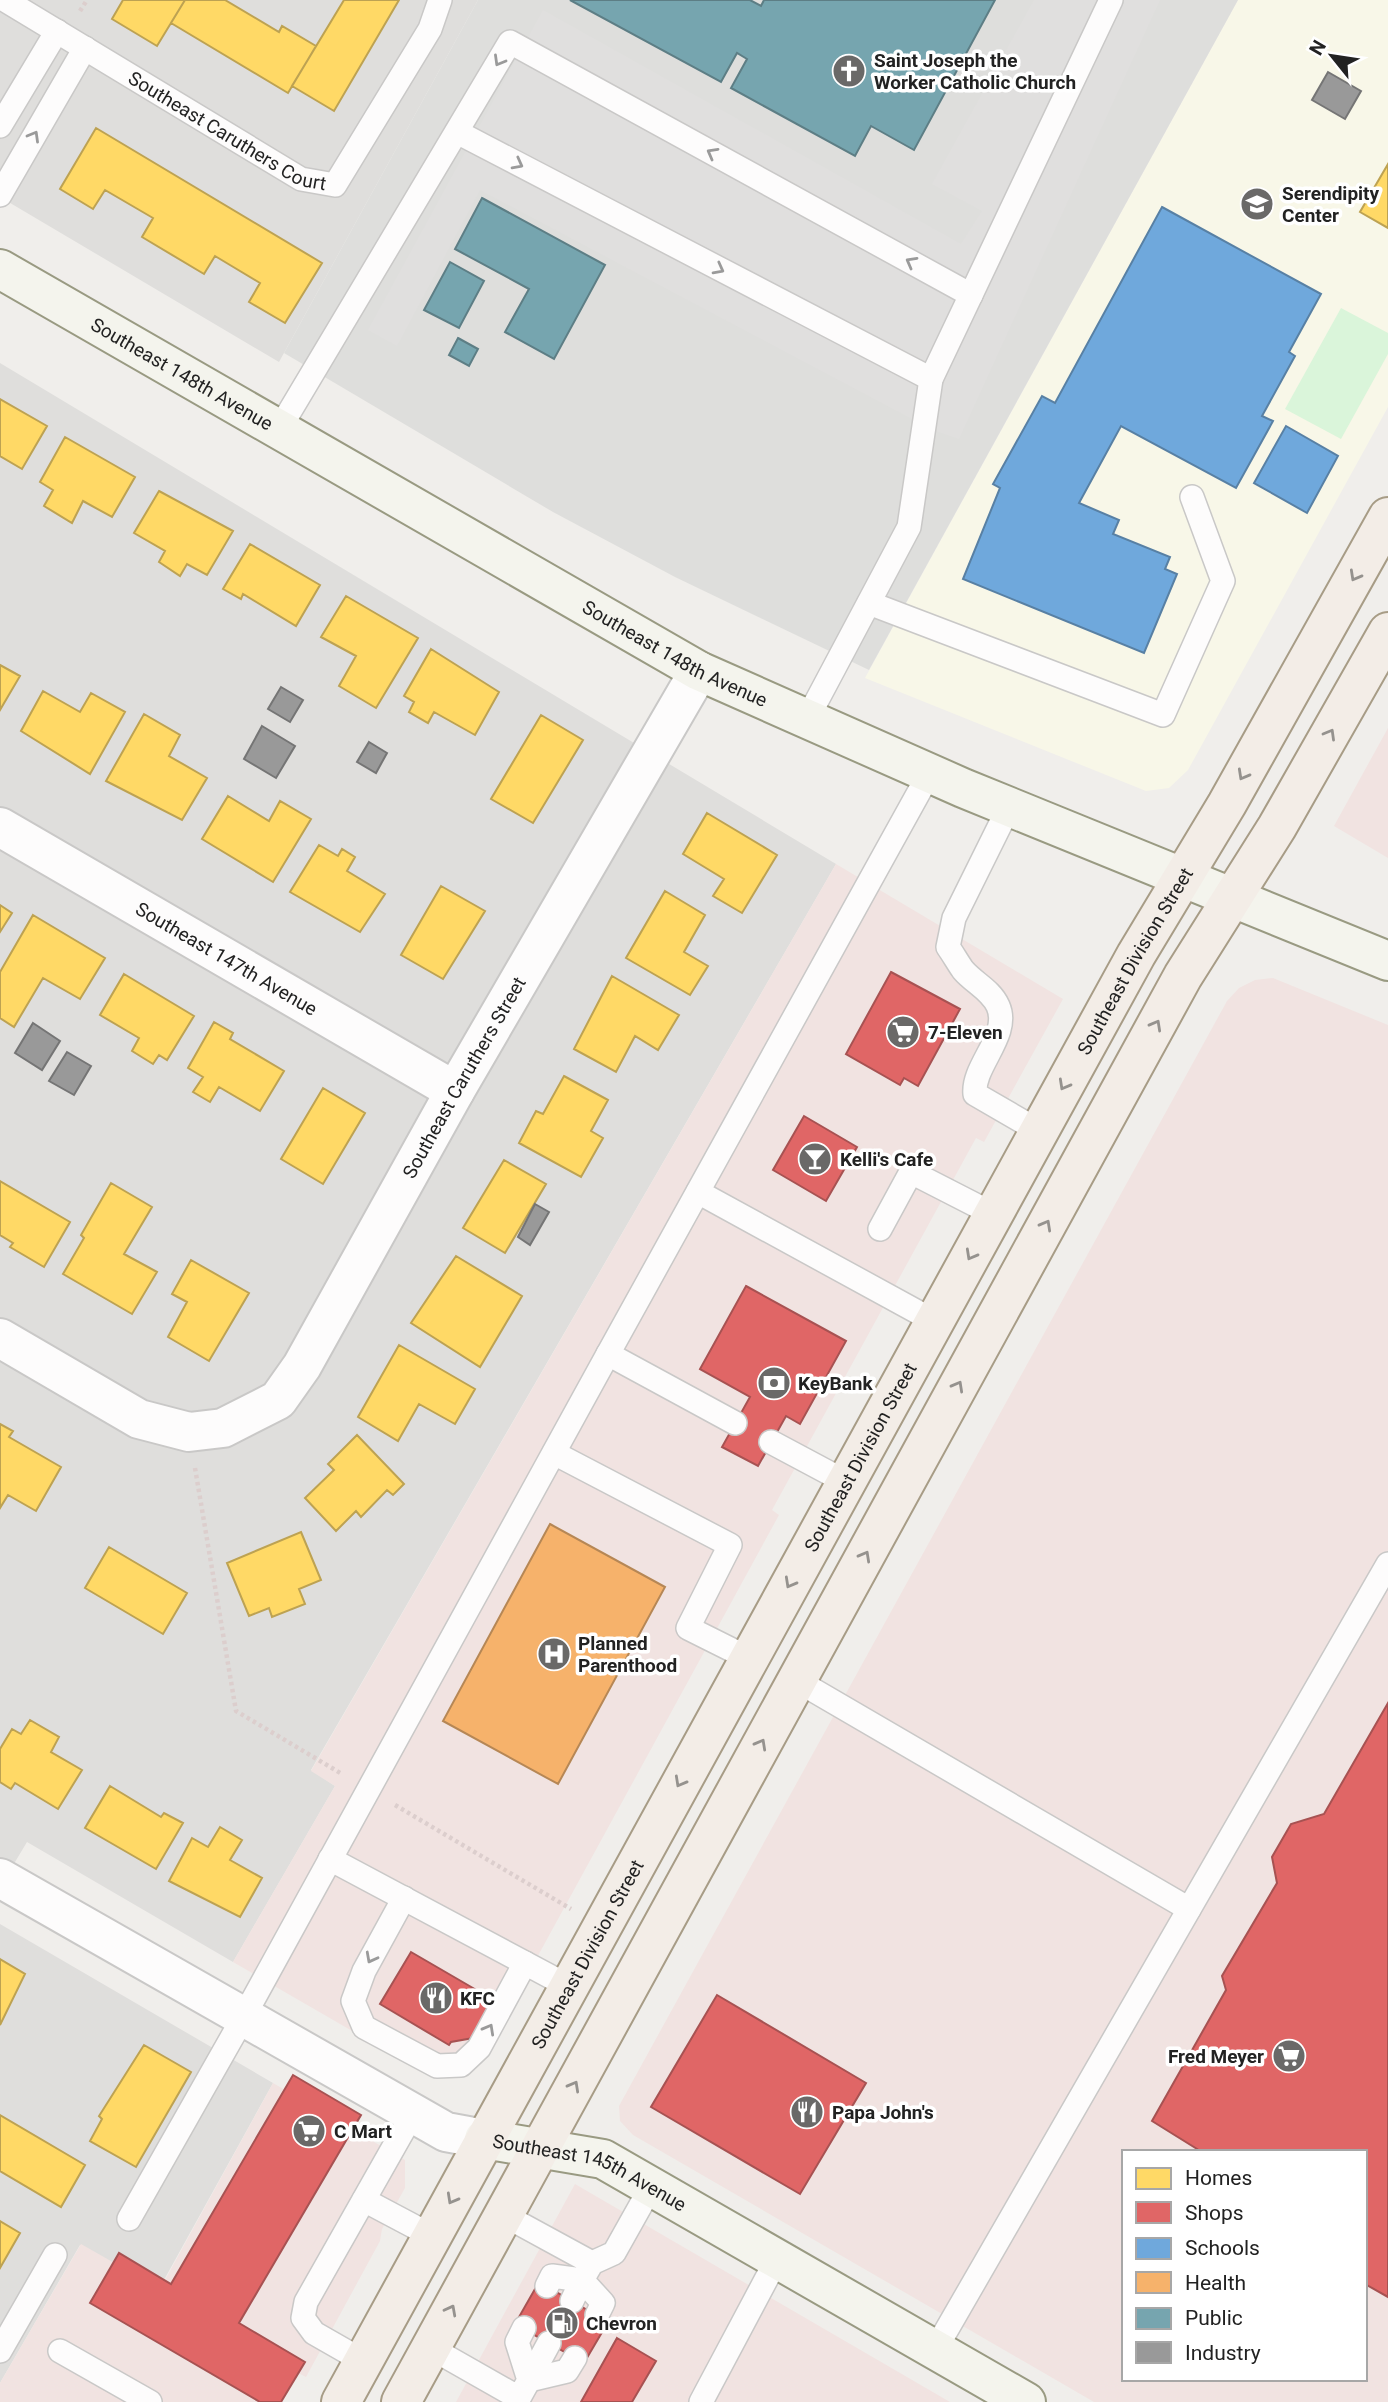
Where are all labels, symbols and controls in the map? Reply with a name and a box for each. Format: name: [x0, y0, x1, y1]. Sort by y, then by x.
north arrow: [1297, 21, 1367, 91]
text: N: [1304, 36, 1331, 59]
place label: Saint Joseph the Worker Catholic Church: [874, 49, 1076, 94]
church icon: Saint Joseph the Worker Catholic Church: [830, 52, 868, 90]
one-way arrow: [494, 53, 507, 66]
street label: Southeast Caruthers Court: [125, 66, 328, 195]
one-way arrow: [26, 130, 39, 143]
one-way arrow: [707, 148, 719, 161]
one-way arrow: [511, 155, 523, 169]
place label: Serendipity Center: [1282, 182, 1380, 227]
school or university icon: Serendipity Center: [1238, 185, 1276, 223]
one-way arrow: [906, 257, 919, 271]
one-way arrow: [712, 260, 725, 274]
street label: Southeast 148th Avenue: [87, 312, 277, 435]
one-way arrow: [1350, 569, 1363, 582]
street label: Southeast 148th Avenue: [578, 595, 771, 711]
one-way arrow: [1322, 729, 1335, 742]
one-way arrow: [1238, 767, 1251, 780]
street label: Southeast Division Street: [1072, 863, 1197, 1059]
street label: Southeast 147th Avenue: [132, 897, 322, 1020]
street label: Southeast Caruthers Street: [397, 973, 530, 1182]
supermarket icon: 7-Eleven: [884, 1013, 922, 1051]
one-way arrow: [1148, 1020, 1161, 1033]
place label: 7-Eleven: [928, 1021, 1003, 1044]
one-way arrow: [1059, 1077, 1072, 1090]
bar icon: Kelli's Cafe: [796, 1140, 834, 1178]
place label: Kelli's Cafe: [840, 1148, 933, 1171]
one-way arrow: [1038, 1219, 1051, 1232]
one-way arrow: [965, 1248, 979, 1260]
street label: Southeast Division Street: [799, 1359, 921, 1556]
bank icon: KeyBank: [755, 1364, 793, 1402]
place label: KeyBank: [798, 1372, 873, 1395]
one-way arrow: [949, 1381, 963, 1394]
one-way arrow: [857, 1551, 870, 1563]
one-way arrow: [785, 1576, 798, 1588]
place label: Planned Parenthood: [578, 1632, 677, 1677]
hospital icon: Planned Parenthood: [535, 1635, 573, 1673]
one-way arrow: [753, 1739, 766, 1751]
one-way arrow: [675, 1775, 688, 1788]
street label: Southeast Division Street: [526, 1856, 648, 2053]
one-way arrow: [366, 1951, 379, 1963]
restaurant icon: KFC: [417, 1979, 455, 2017]
place label: KFC: [460, 1987, 495, 2010]
one-way arrow: [481, 2024, 494, 2036]
supermarket icon: Fred Meyer: [1270, 2037, 1308, 2075]
place label: Fred Meyer: [1168, 2045, 1264, 2068]
one-way arrow: [565, 2081, 579, 2094]
restaurant icon: Papa John's: [788, 2093, 826, 2131]
place label: Papa John's: [832, 2101, 934, 2124]
supermarket icon: C Mart: [290, 2112, 328, 2150]
place label: C Mart: [334, 2120, 392, 2143]
street label: Southeast 145th Avenue: [491, 2129, 691, 2216]
legend: [1122, 2150, 1367, 2381]
text: Homes: [1185, 2166, 1252, 2190]
one-way arrow: [447, 2191, 460, 2204]
text: Shops: [1185, 2201, 1244, 2225]
text: Schools: [1185, 2236, 1260, 2260]
text: Health: [1185, 2271, 1246, 2295]
fuel station icon: Chevron: [543, 2304, 581, 2342]
one-way arrow: [443, 2305, 456, 2317]
text: Public: [1185, 2306, 1243, 2330]
place label: Chevron: [586, 2312, 657, 2335]
text: Industry: [1185, 2341, 1261, 2365]

